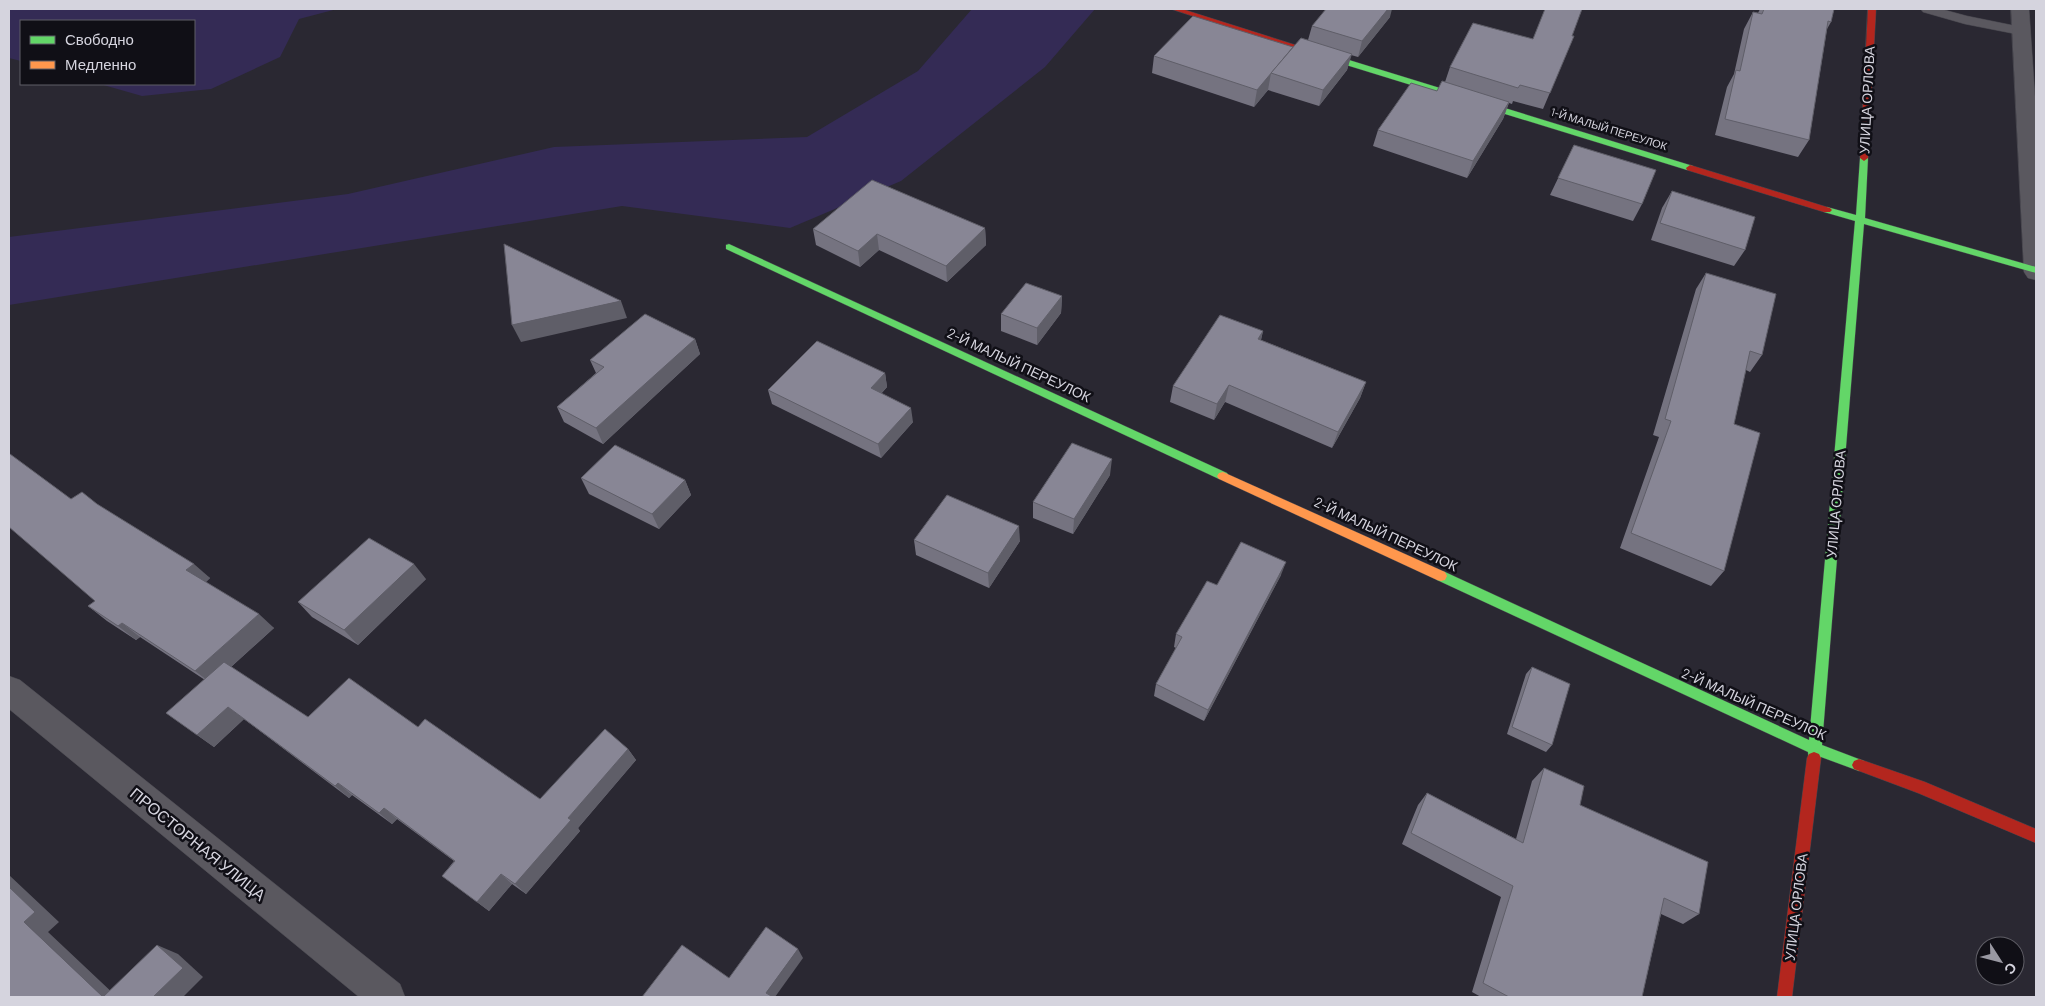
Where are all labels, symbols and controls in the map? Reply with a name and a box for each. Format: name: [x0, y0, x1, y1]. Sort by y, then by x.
legend: [20, 20, 195, 85]
text: Свободно: [65, 30, 134, 48]
street label: УЛИЦА ОРЛОВА: [1855, 45, 1878, 154]
text: Медленно: [65, 55, 136, 73]
street label: 1-Й МАЛЫЙ ПЕРЕУЛОК: [1549, 105, 1669, 153]
street label: 2-Й МАЛЫЙ ПЕРЕУЛОК: [945, 324, 1094, 406]
street label: УЛИЦА ОРЛОВА: [1822, 449, 1849, 558]
street label: 2-Й МАЛЫЙ ПЕРЕУЛОК: [1312, 493, 1461, 575]
street label: 2-Й МАЛЫЙ ПЕРЕУЛОК: [1679, 664, 1830, 743]
street label: ПРОСТОРНАЯ УЛИЦА: [127, 783, 270, 904]
street label: УЛИЦА ОРЛОВА: [1780, 852, 1811, 962]
north arrow: [1975, 936, 2025, 986]
text: С: [2001, 960, 2021, 978]

